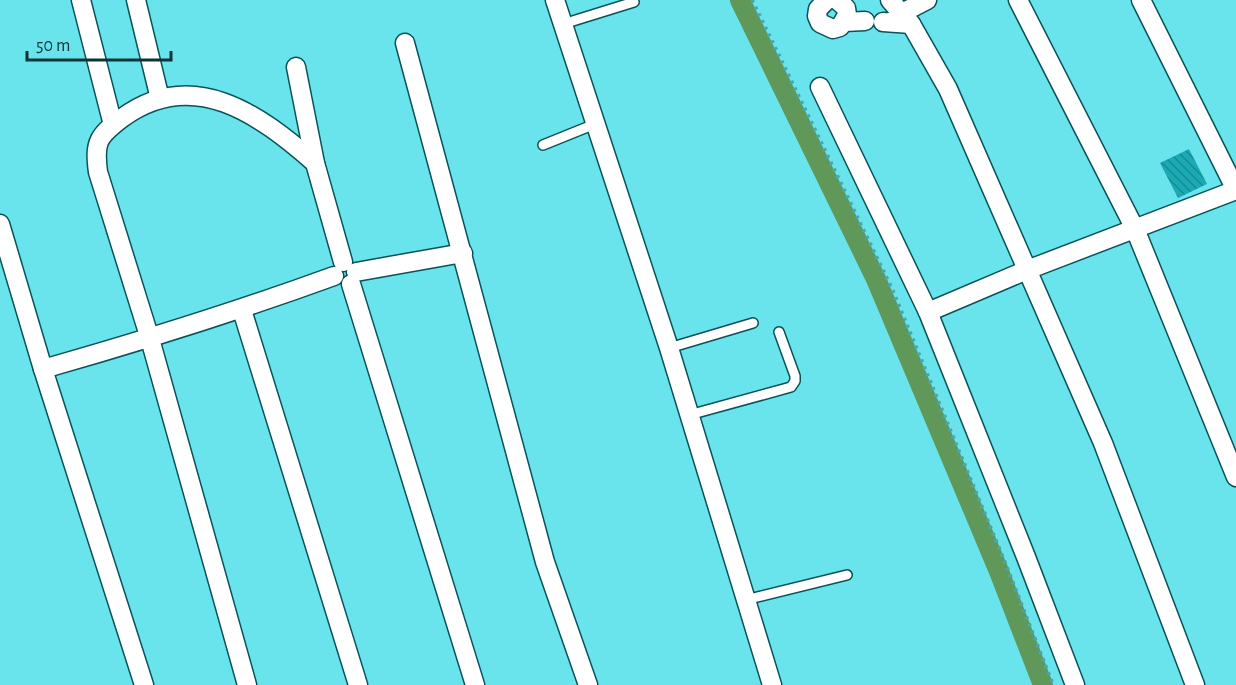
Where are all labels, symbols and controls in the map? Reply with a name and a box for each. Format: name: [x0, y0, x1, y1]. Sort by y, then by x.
scale bar: [27, 24, 171, 62]
text: 50 m: [36, 37, 70, 55]

